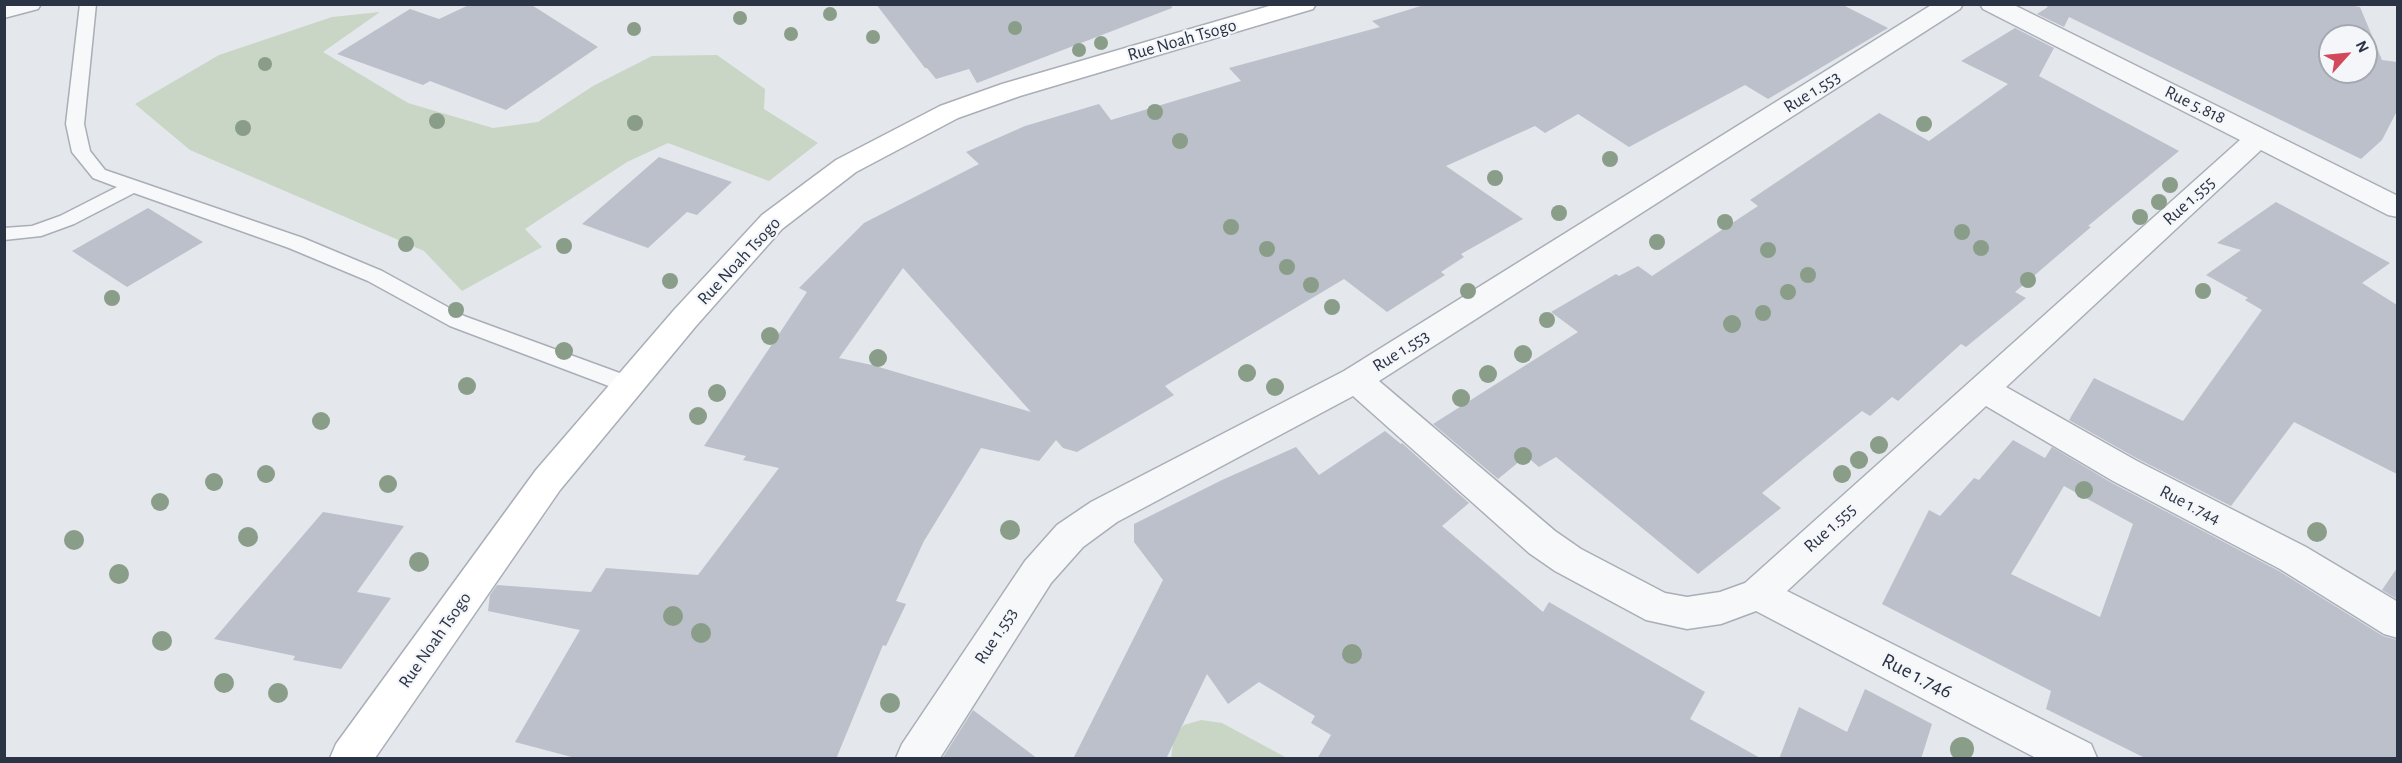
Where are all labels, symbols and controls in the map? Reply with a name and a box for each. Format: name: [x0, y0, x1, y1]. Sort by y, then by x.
street label: Rue Noah Tsogo: [1125, 14, 1239, 66]
north arrow: [2318, 24, 2378, 84]
text: N: [2353, 38, 2372, 55]
street label: Rue 1.553: [1780, 66, 1844, 118]
street label: Rue 5.818: [2161, 81, 2229, 129]
street label: Rue 1.555: [2158, 172, 2220, 230]
street label: Rue Noah Tsogo: [693, 213, 785, 309]
street label: Rue 1.553: [1369, 325, 1433, 377]
street label: Rue 1.744: [2156, 481, 2224, 529]
street label: Rue 1.555: [1799, 499, 1861, 557]
street label: Rue Noah Tsogo: [394, 588, 476, 692]
street label: Rue 1.553: [970, 604, 1022, 668]
street label: Rue 1.746: [1877, 648, 1957, 704]

